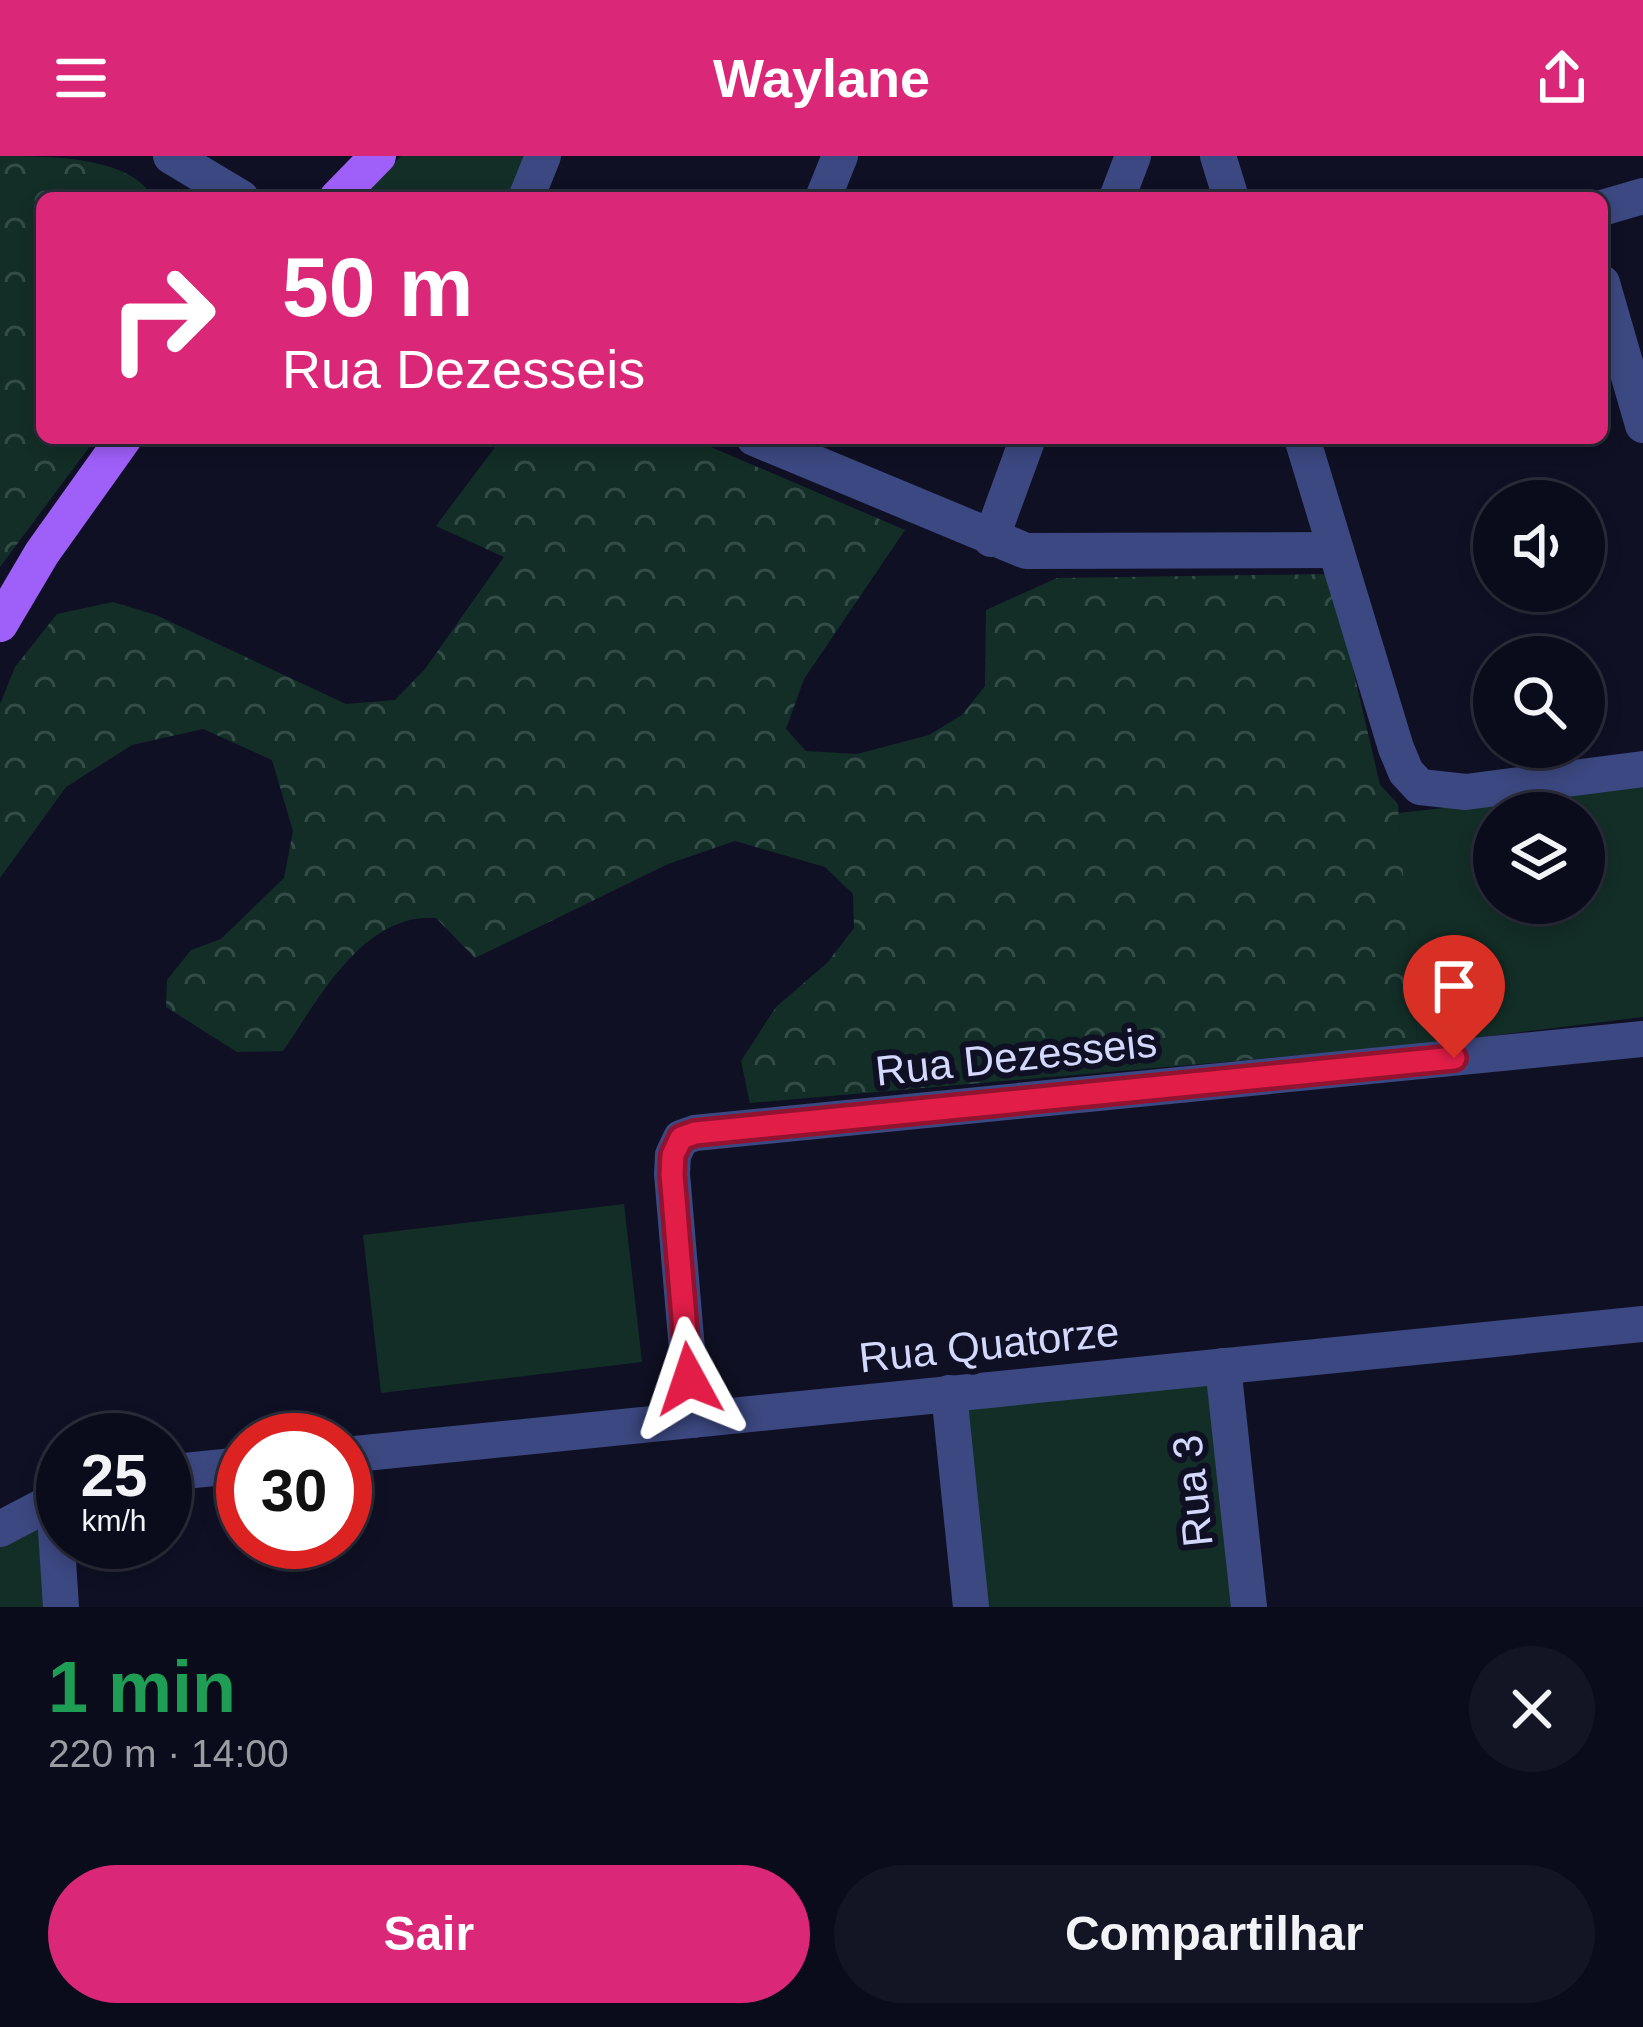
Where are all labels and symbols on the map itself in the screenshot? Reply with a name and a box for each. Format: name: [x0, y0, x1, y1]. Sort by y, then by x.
pin: [1403, 935, 1505, 1058]
street label: Rua Dezesseis: [873, 1018, 1159, 1095]
street label: Rua Quatorze: [857, 1307, 1122, 1382]
position arrow: [626, 1316, 752, 1442]
speed limit sign: 30: [216, 1413, 372, 1569]
street label: Rua 3: [1163, 1433, 1222, 1549]

